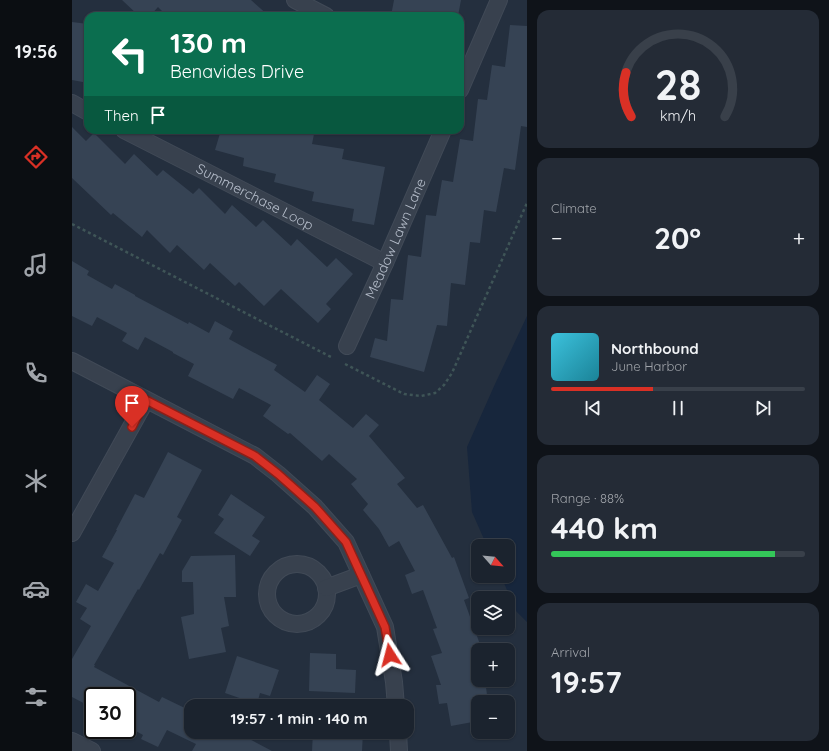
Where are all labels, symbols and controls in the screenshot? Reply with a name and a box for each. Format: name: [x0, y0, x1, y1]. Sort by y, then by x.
text: 130 m: [170, 25, 247, 60]
icon: left: [104, 28, 156, 80]
text: 19:56: [15, 40, 57, 63]
text: 28: [655, 58, 701, 110]
text: Benavides Drive: [170, 60, 304, 83]
icon: arrive: [147, 104, 169, 126]
text: Then: [104, 106, 139, 125]
text: km/h: [660, 107, 696, 125]
icon: directions: [22, 143, 50, 171]
street label: Summerchase Loop: [193, 159, 317, 234]
street label: Meadow Lawn Lane: [361, 175, 430, 301]
text: Climate: [551, 200, 597, 216]
text: 20°: [654, 219, 701, 257]
text: −: [551, 224, 562, 252]
text: +: [793, 224, 805, 252]
icon: music: [22, 251, 50, 279]
text: Northbound: [611, 339, 699, 358]
text: June Harbor: [611, 358, 687, 374]
icon: phone: [22, 359, 50, 387]
pin: [115, 386, 149, 427]
icon: arrive: [121, 392, 143, 414]
icon: previous: [582, 397, 604, 419]
icon: pause: [667, 397, 689, 419]
icon: next: [752, 397, 774, 419]
icon: climate: [22, 467, 50, 495]
text: Range · 88%: [551, 490, 624, 506]
text: 440 km: [551, 509, 658, 547]
north arrow: [471, 539, 515, 583]
map controls: [471, 539, 515, 739]
icon: car: [22, 575, 50, 603]
button: layers: [471, 591, 515, 635]
position arrow: [369, 634, 411, 676]
button: +: [471, 643, 515, 687]
text: Arrival: [551, 644, 590, 660]
text: 19:57: [551, 663, 622, 701]
icon: filters: [22, 683, 50, 711]
speed limit sign: 30: [84, 687, 136, 739]
button: −: [471, 695, 515, 739]
text: 19:57 · 1 min · 140 m: [230, 709, 368, 728]

